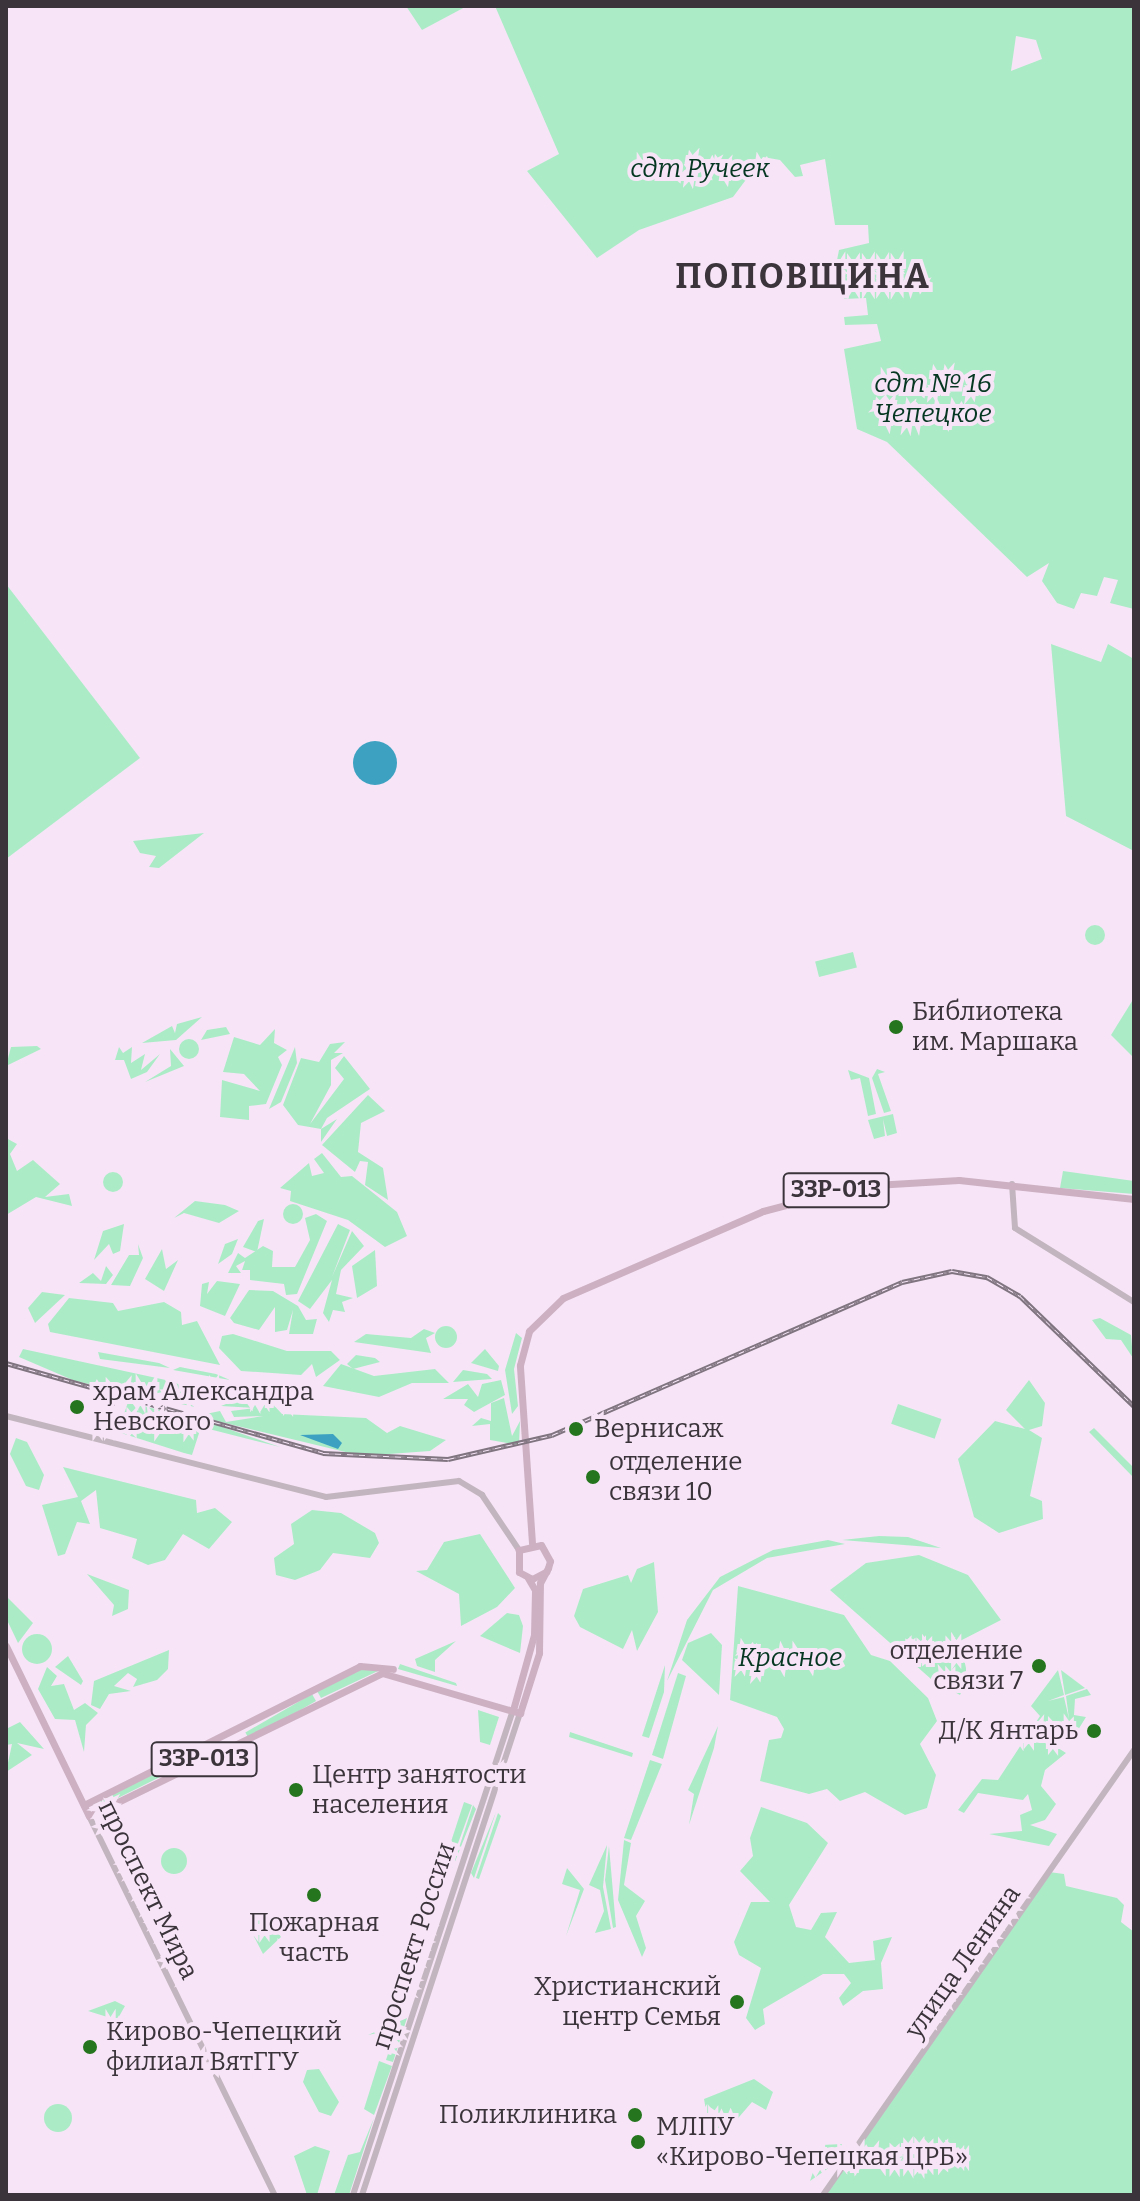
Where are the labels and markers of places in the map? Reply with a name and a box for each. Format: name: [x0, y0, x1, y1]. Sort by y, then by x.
place label: Библиотека им. Маршака: [912, 996, 1078, 1058]
marker: Библиотека им. Маршака: [887, 1018, 905, 1036]
place label: храм Александра Невского: [93, 1376, 314, 1438]
marker: храм Александра Невского: [68, 1398, 86, 1416]
place label: Вернисаж: [594, 1413, 724, 1445]
marker: Вернисаж: [565, 1418, 587, 1440]
place label: отделение связи 10: [609, 1446, 743, 1508]
marker: отделение связи 10: [584, 1468, 602, 1486]
place label: отделение связи 7: [889, 1635, 1023, 1696]
marker: отделение связи 7: [1030, 1657, 1048, 1675]
place label: Д/К Янтарь: [939, 1715, 1078, 1747]
marker: Д/К Янтарь: [1085, 1722, 1103, 1740]
place label: Центр занятости населения: [312, 1759, 526, 1820]
marker: Центр занятости населения: [287, 1781, 305, 1799]
marker: Пожарная часть: [305, 1886, 323, 1904]
place label: Пожарная часть: [249, 1907, 379, 1968]
place label: Христианский центр Семья: [534, 1971, 721, 2032]
marker: Христианский центр Семья: [728, 1993, 746, 2011]
place label: Кирово-Чепецкий филиал ВятГГУ: [106, 2016, 342, 2078]
marker: Кирово-Чепецкий филиал ВятГГУ: [81, 2038, 99, 2056]
place label: Поликлиника: [439, 2099, 617, 2131]
marker: Поликлиника: [624, 2104, 646, 2126]
place label: МЛПУ «Кирово-Чепецкая ЦРБ»: [656, 2111, 968, 2172]
marker: МЛПУ «Кирово-Чепецкая ЦРБ»: [627, 2131, 649, 2153]

